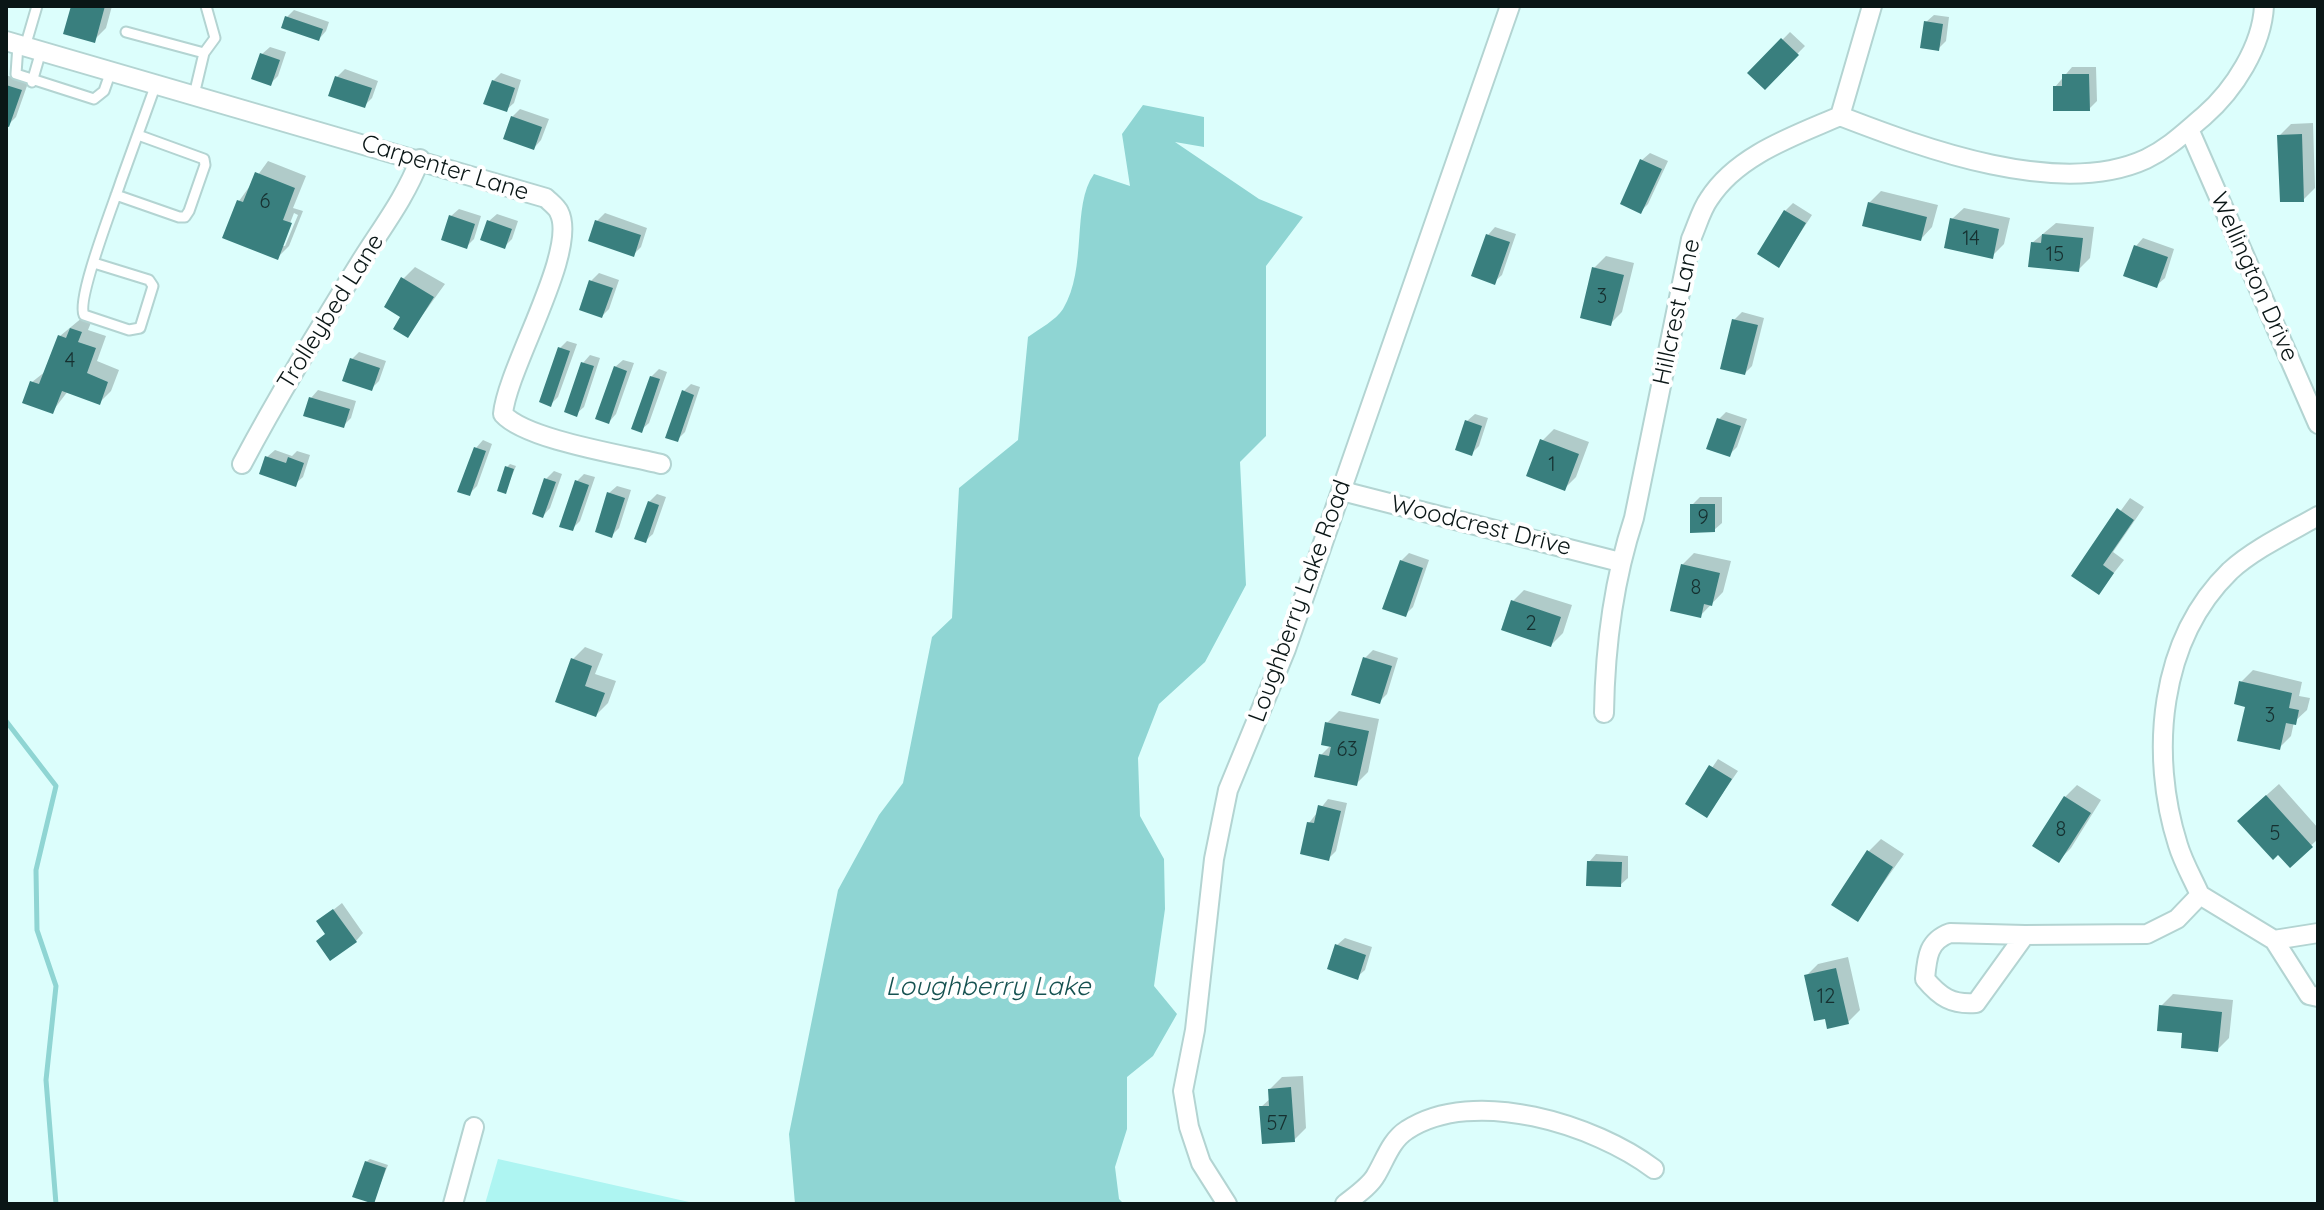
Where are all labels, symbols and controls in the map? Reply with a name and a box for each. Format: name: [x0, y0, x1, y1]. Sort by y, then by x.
street label: Carpenter Lane: [358, 129, 532, 207]
street label: Wellington Drive: [2204, 188, 2304, 366]
house number: 6: [260, 190, 270, 214]
house number: 14: [1962, 227, 1980, 251]
street label: Trolleybed Lane: [272, 229, 390, 395]
street label: Hillcrest Lane: [1647, 236, 1707, 388]
house number: 15: [2046, 243, 2064, 267]
house number: 3: [1597, 285, 1607, 309]
house number: 4: [65, 349, 75, 373]
house number: 1: [1548, 453, 1556, 477]
street label: Loughberry Lake Road: [1243, 476, 1357, 726]
street label: Woodcrest Drive: [1388, 490, 1574, 562]
house number: 9: [1697, 506, 1709, 530]
house number: 8: [1691, 576, 1701, 600]
house number: 2: [1525, 612, 1537, 636]
house number: 3: [2265, 704, 2275, 728]
house number: 63: [1336, 738, 1358, 762]
house number: 8: [2056, 818, 2066, 842]
house number: 5: [2270, 822, 2280, 846]
water label: Loughberry Lake: [885, 971, 1091, 1003]
house number: 12: [1817, 985, 1835, 1009]
house number: 57: [1266, 1112, 1288, 1136]

